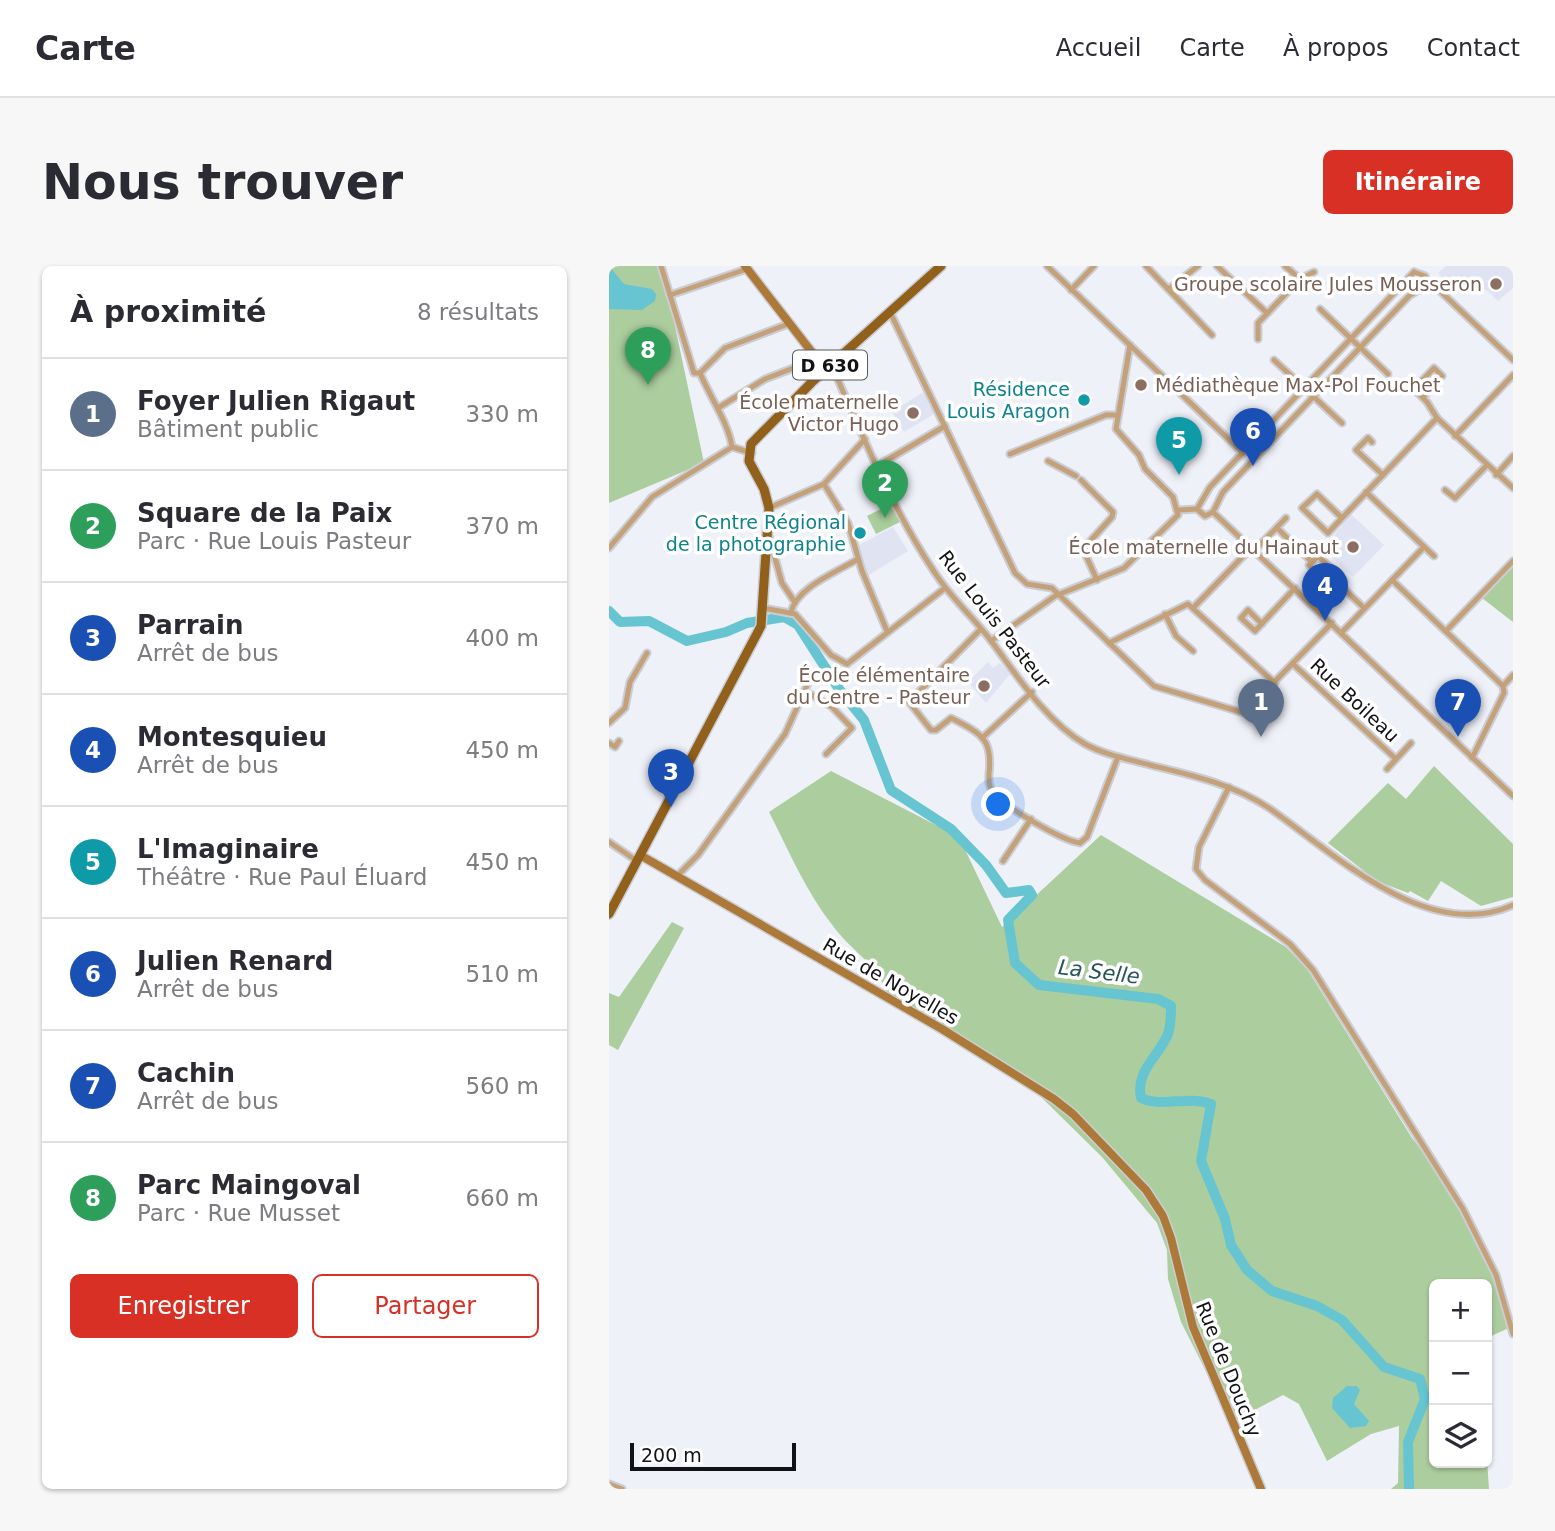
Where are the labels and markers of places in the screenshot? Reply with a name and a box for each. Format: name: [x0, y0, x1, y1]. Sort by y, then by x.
place label: Groupe scolaire Jules Mousseron: [1174, 273, 1482, 295]
marker: Groupe scolaire Jules Mousseron: [1488, 276, 1504, 292]
pin: 8: [625, 327, 671, 385]
place label: Médiathèque Max-Pol Fouchet: [1155, 374, 1440, 396]
marker: Médiathèque Max-Pol Fouchet: [1133, 377, 1149, 393]
place label: Résidence Louis Aragon: [947, 378, 1070, 422]
place label: École maternelle Victor Hugo: [739, 391, 899, 435]
marker: Résidence Louis Aragon: [1076, 392, 1092, 408]
marker: École maternelle Victor Hugo: [905, 405, 921, 421]
pin: 6: [1230, 408, 1276, 466]
pin: 5: [1156, 417, 1202, 475]
pin: 2: [862, 460, 908, 518]
place label: Centre Régional de la photographie: [666, 511, 846, 555]
marker: Centre Régional de la photographie: [852, 525, 868, 541]
place label: École maternelle du Hainaut: [1069, 536, 1339, 558]
marker: École maternelle du Hainaut: [1345, 539, 1361, 555]
pin: 4: [1302, 563, 1348, 621]
place label: École élémentaire du Centre - Pasteur: [786, 664, 970, 708]
marker: École élémentaire du Centre - Pasteur: [976, 678, 992, 694]
pin: 1: [1238, 679, 1284, 737]
pin: 7: [1435, 679, 1481, 737]
pin: 3: [648, 749, 694, 807]

